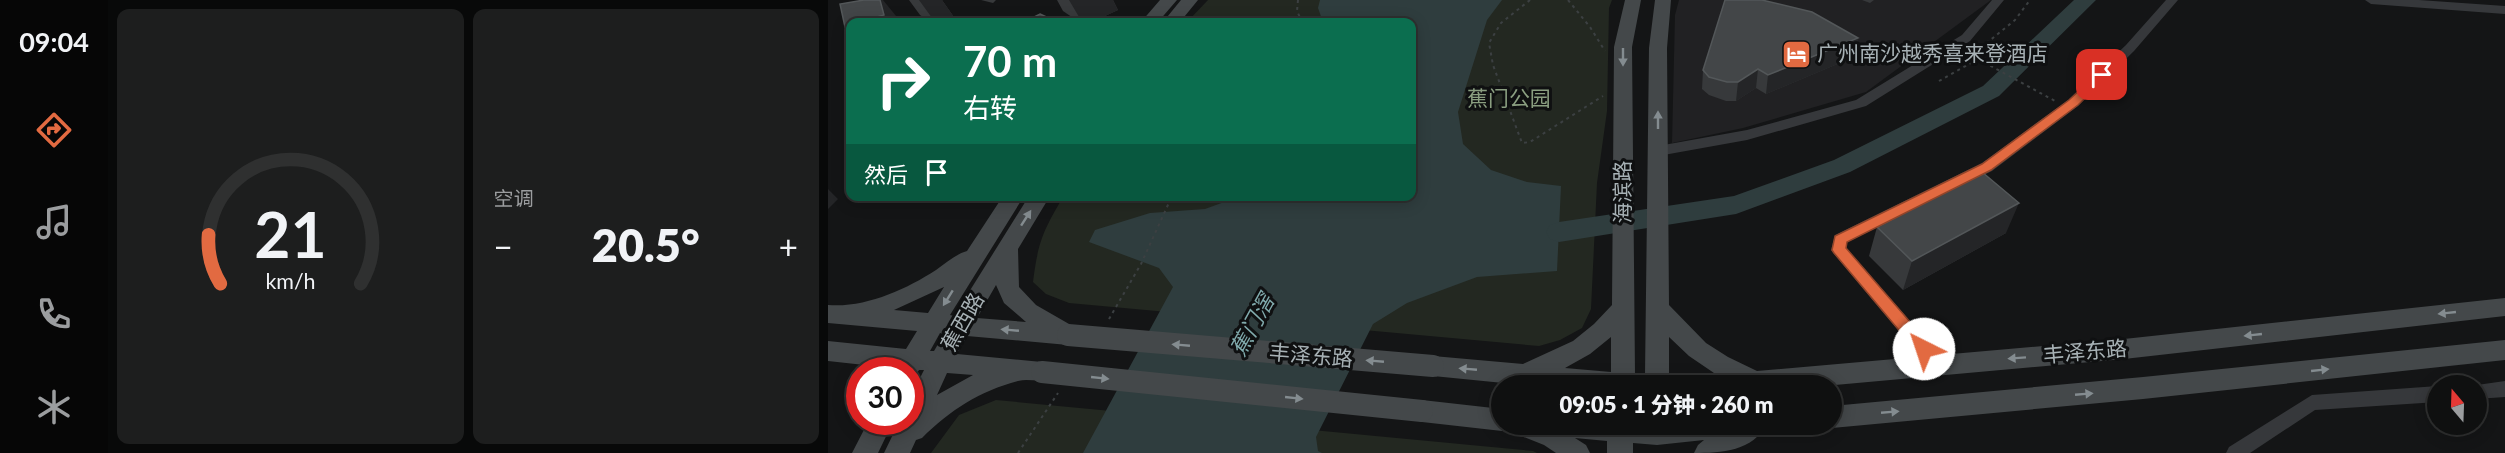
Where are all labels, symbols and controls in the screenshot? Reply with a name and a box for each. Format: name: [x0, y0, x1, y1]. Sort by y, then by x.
text: 09:04: [19, 25, 89, 58]
text: 70 m: [963, 36, 1057, 86]
hotel icon: 广州南沙越秀喜来登酒店: [1780, 38, 1812, 70]
place label: 广州南沙越秀喜来登酒店: [1817, 40, 2048, 65]
icon: right: [864, 42, 942, 120]
one-way arrow: [1618, 48, 1628, 67]
pin: [2076, 49, 2127, 100]
icon: arrive: [2085, 58, 2118, 91]
park label: 蕉门公园: [1467, 85, 1551, 110]
text: 右转: [963, 91, 1017, 124]
icon: directions: [33, 109, 75, 151]
one-way arrow: [1653, 110, 1663, 129]
icon: arrive: [920, 156, 953, 189]
text: 然后: [864, 161, 908, 188]
street label: 海滨路: [1609, 161, 1634, 224]
text: 空调: [494, 186, 534, 210]
text: 21: [254, 196, 326, 271]
icon: music: [33, 201, 75, 243]
one-way arrow: [1020, 210, 1031, 226]
text: 20.5°: [592, 218, 700, 272]
text: −: [494, 226, 513, 266]
text: +: [779, 226, 798, 266]
text: km/h: [265, 268, 315, 294]
water label: 蕉门滘: [1224, 287, 1281, 360]
street label: 蕉西路: [935, 288, 988, 355]
one-way arrow: [943, 290, 954, 306]
icon: phone: [33, 293, 75, 335]
one-way arrow: [2437, 308, 2456, 318]
position arrow: [1892, 317, 1956, 381]
one-way arrow: [1000, 325, 1019, 335]
one-way arrow: [2244, 330, 2263, 340]
street label: 丰泽东路: [2042, 334, 2128, 367]
street label: 丰泽东路: [1268, 338, 1354, 371]
one-way arrow: [1171, 340, 1190, 350]
one-way arrow: [2008, 353, 2027, 363]
one-way arrow: [1365, 356, 1384, 366]
speed limit sign: 30: [846, 357, 924, 435]
one-way arrow: [1458, 364, 1477, 374]
one-way arrow: [2310, 365, 2329, 375]
one-way arrow: [1090, 373, 1109, 383]
north arrow: [2427, 375, 2487, 435]
map controls: [2427, 375, 2487, 435]
icon: climate: [33, 386, 75, 428]
one-way arrow: [2074, 389, 2093, 399]
text: 09:05 · 1 分钟 · 260 m: [1560, 391, 1773, 418]
one-way arrow: [1284, 393, 1303, 403]
one-way arrow: [1880, 407, 1899, 417]

